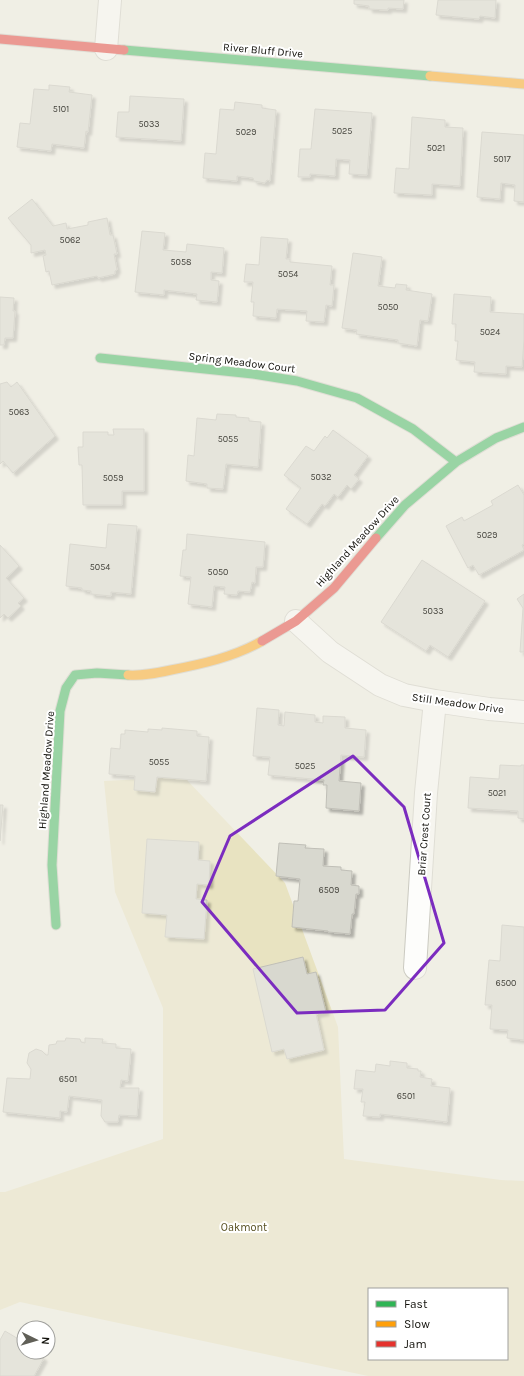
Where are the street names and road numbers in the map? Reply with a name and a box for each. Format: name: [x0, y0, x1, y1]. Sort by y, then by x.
street label: River Bluff Drive: [222, 41, 304, 60]
street label: Spring Meadow Court: [188, 349, 296, 375]
street label: Highland Meadow Drive: [313, 493, 402, 590]
street label: Still Meadow Drive: [411, 691, 505, 716]
street label: Highland Meadow Drive: [36, 710, 57, 829]
street label: Briar Crest Court: [415, 792, 434, 876]

